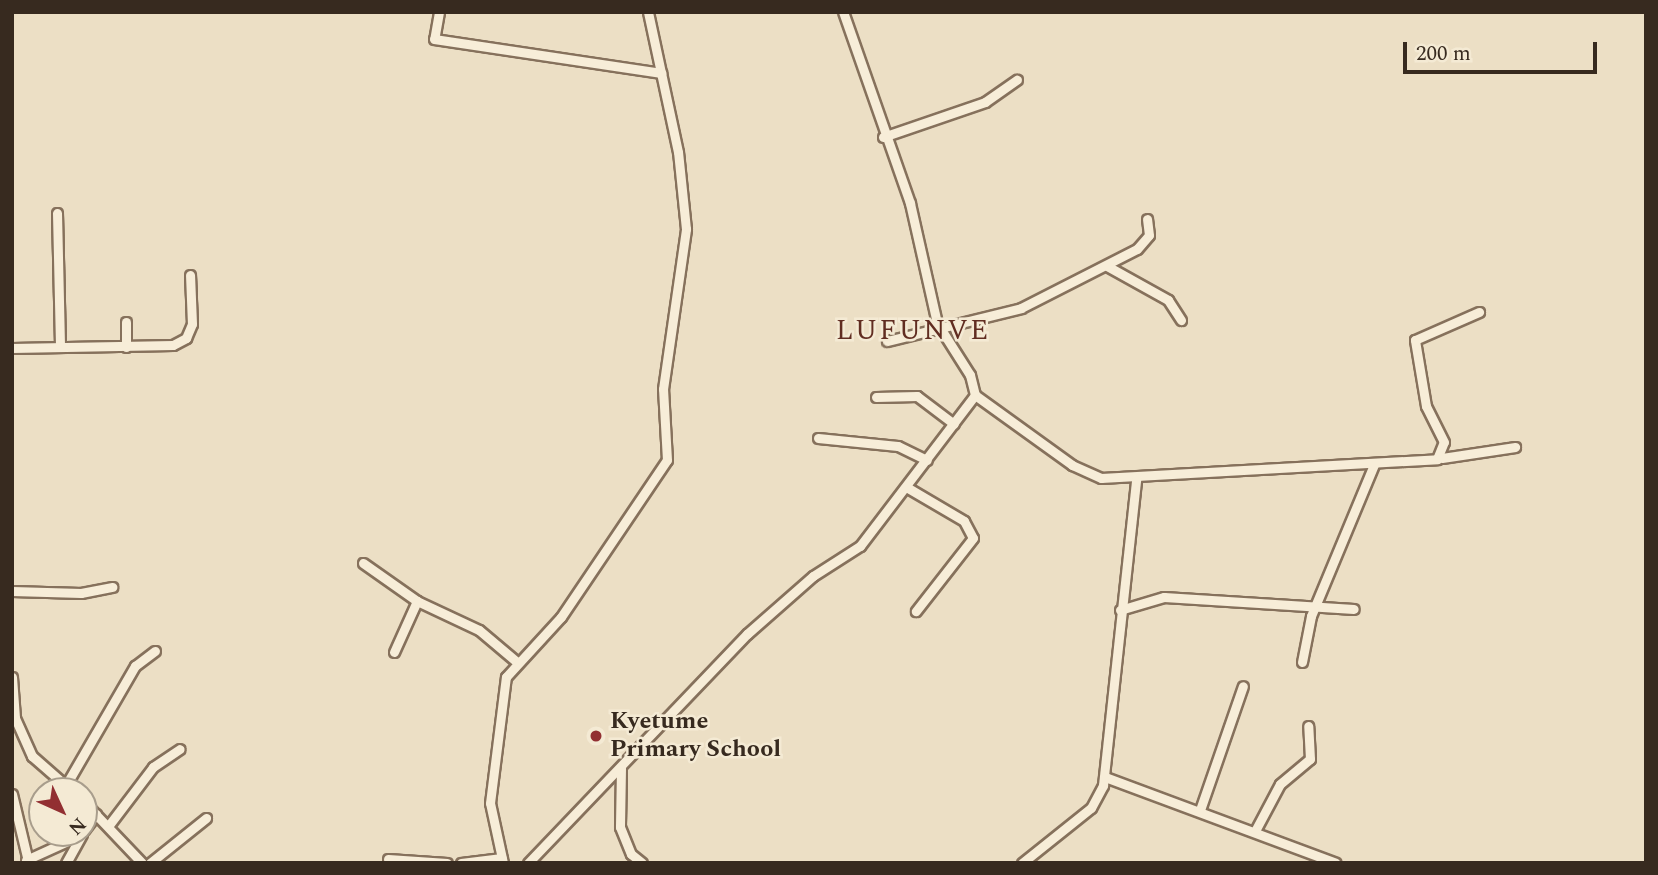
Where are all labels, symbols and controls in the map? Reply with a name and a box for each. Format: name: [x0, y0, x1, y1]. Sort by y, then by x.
scale bar: [1406, 28, 1600, 72]
text: 200 m: [1416, 38, 1471, 70]
district label: LUFUNVE: [837, 314, 989, 348]
place label: Kyetume Primary School: [610, 708, 781, 764]
marker: Kyetume Primary School: [588, 728, 604, 744]
north arrow: [28, 777, 98, 847]
text: N: [61, 810, 93, 842]

